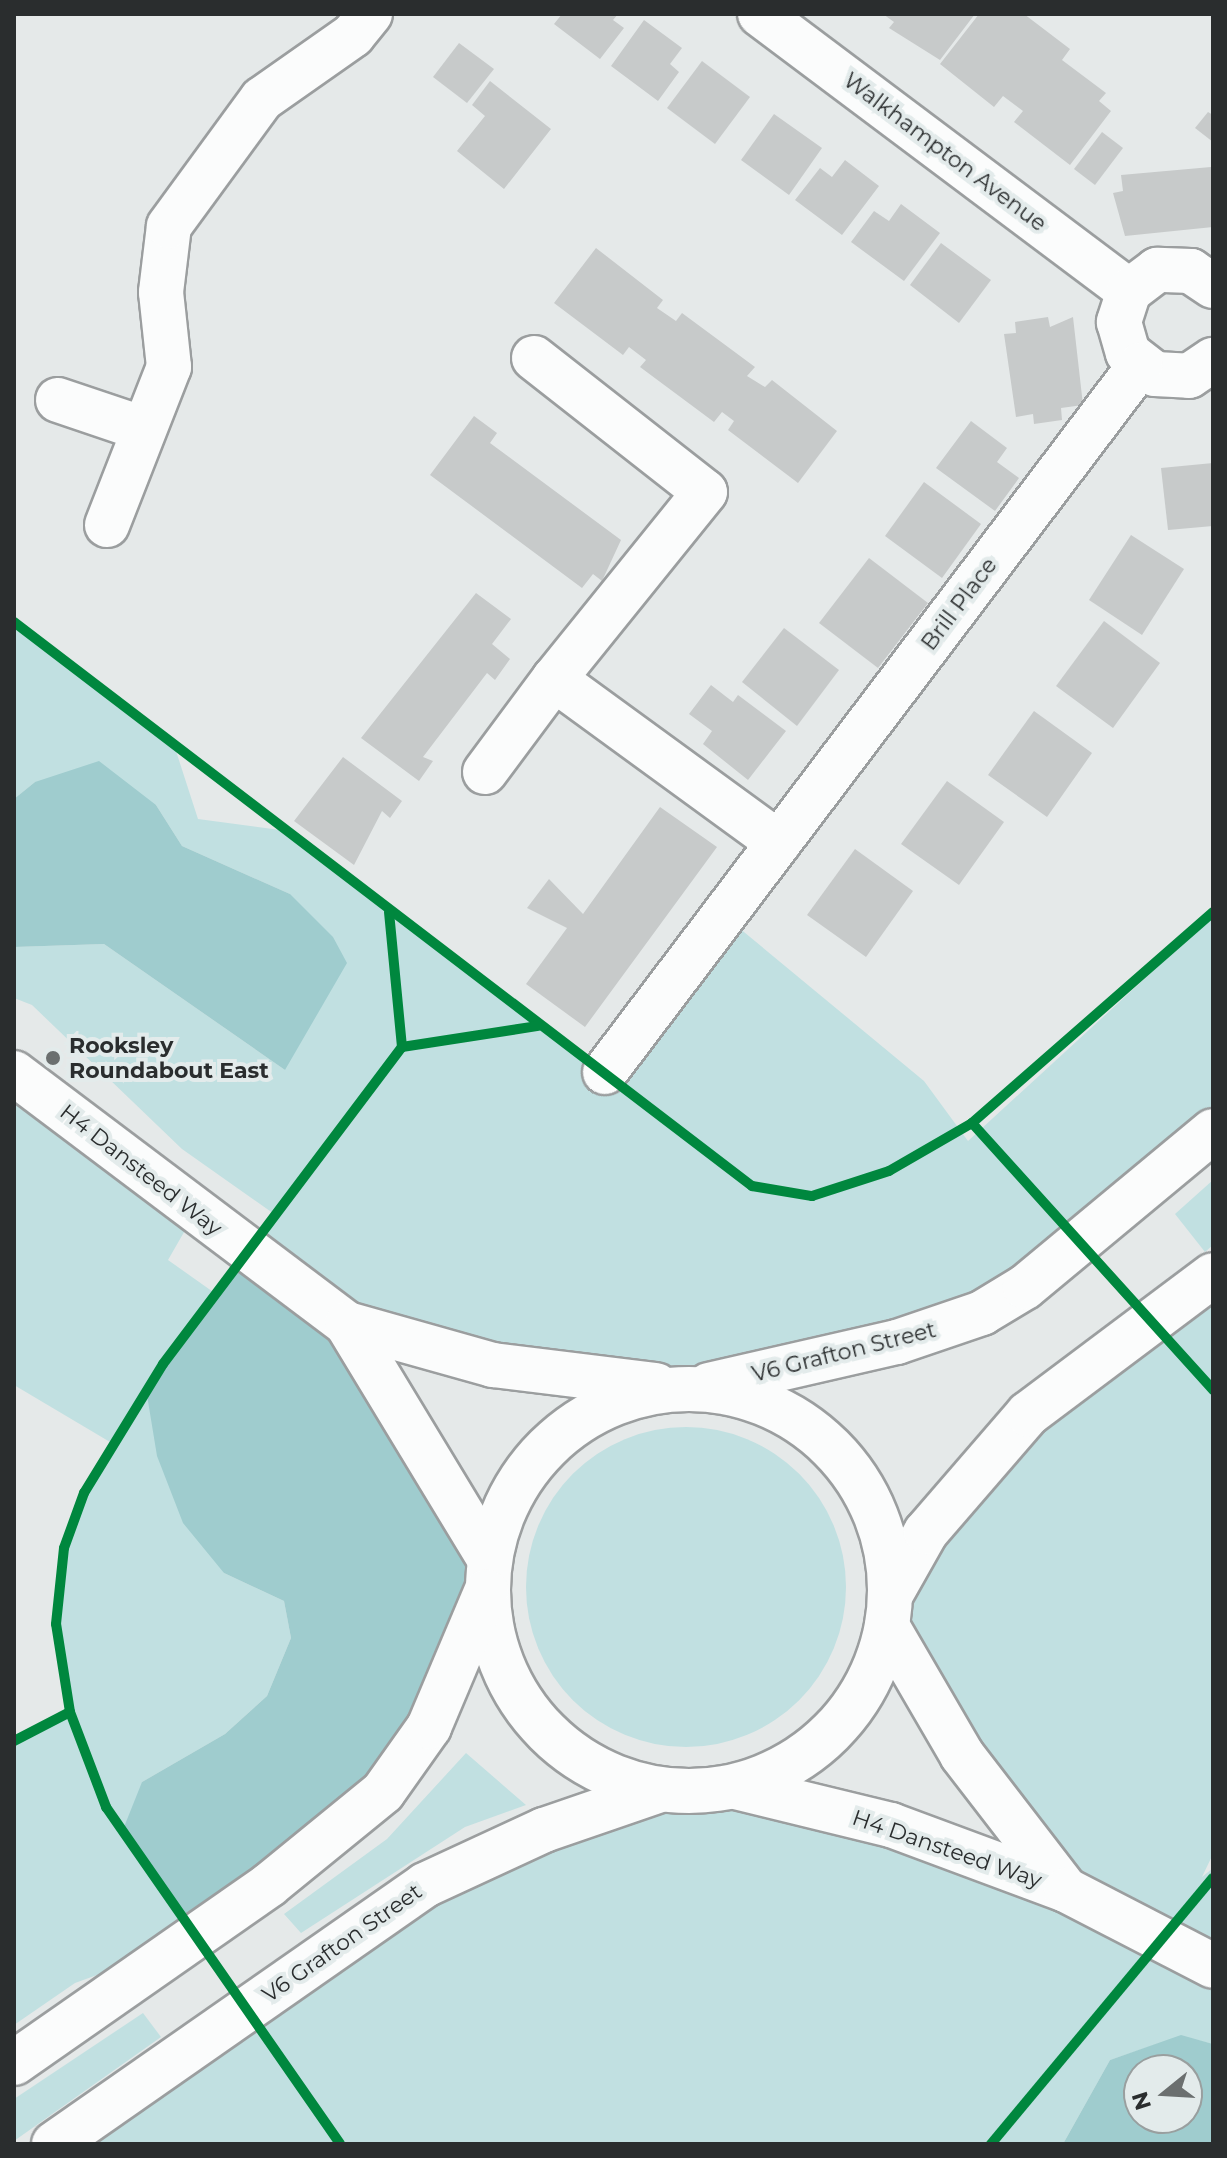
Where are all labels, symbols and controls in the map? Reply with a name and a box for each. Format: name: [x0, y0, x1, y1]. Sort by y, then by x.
street label: Walkhampton Avenue: [838, 67, 1052, 237]
street label: Brill Place: [916, 553, 1002, 655]
place label: Rooksley Roundabout East: [69, 1032, 269, 1084]
marker: Rooksley Roundabout East: [44, 1049, 62, 1067]
street label: H4 Dansteed Way: [55, 1099, 227, 1241]
street label: V6 Grafton Street: [749, 1316, 939, 1388]
street label: H4 Dansteed Way: [849, 1804, 1045, 1894]
street label: V6 Grafton Street: [257, 1878, 427, 2008]
north arrow: [1123, 2054, 1203, 2134]
text: N: [1126, 2088, 1157, 2114]

